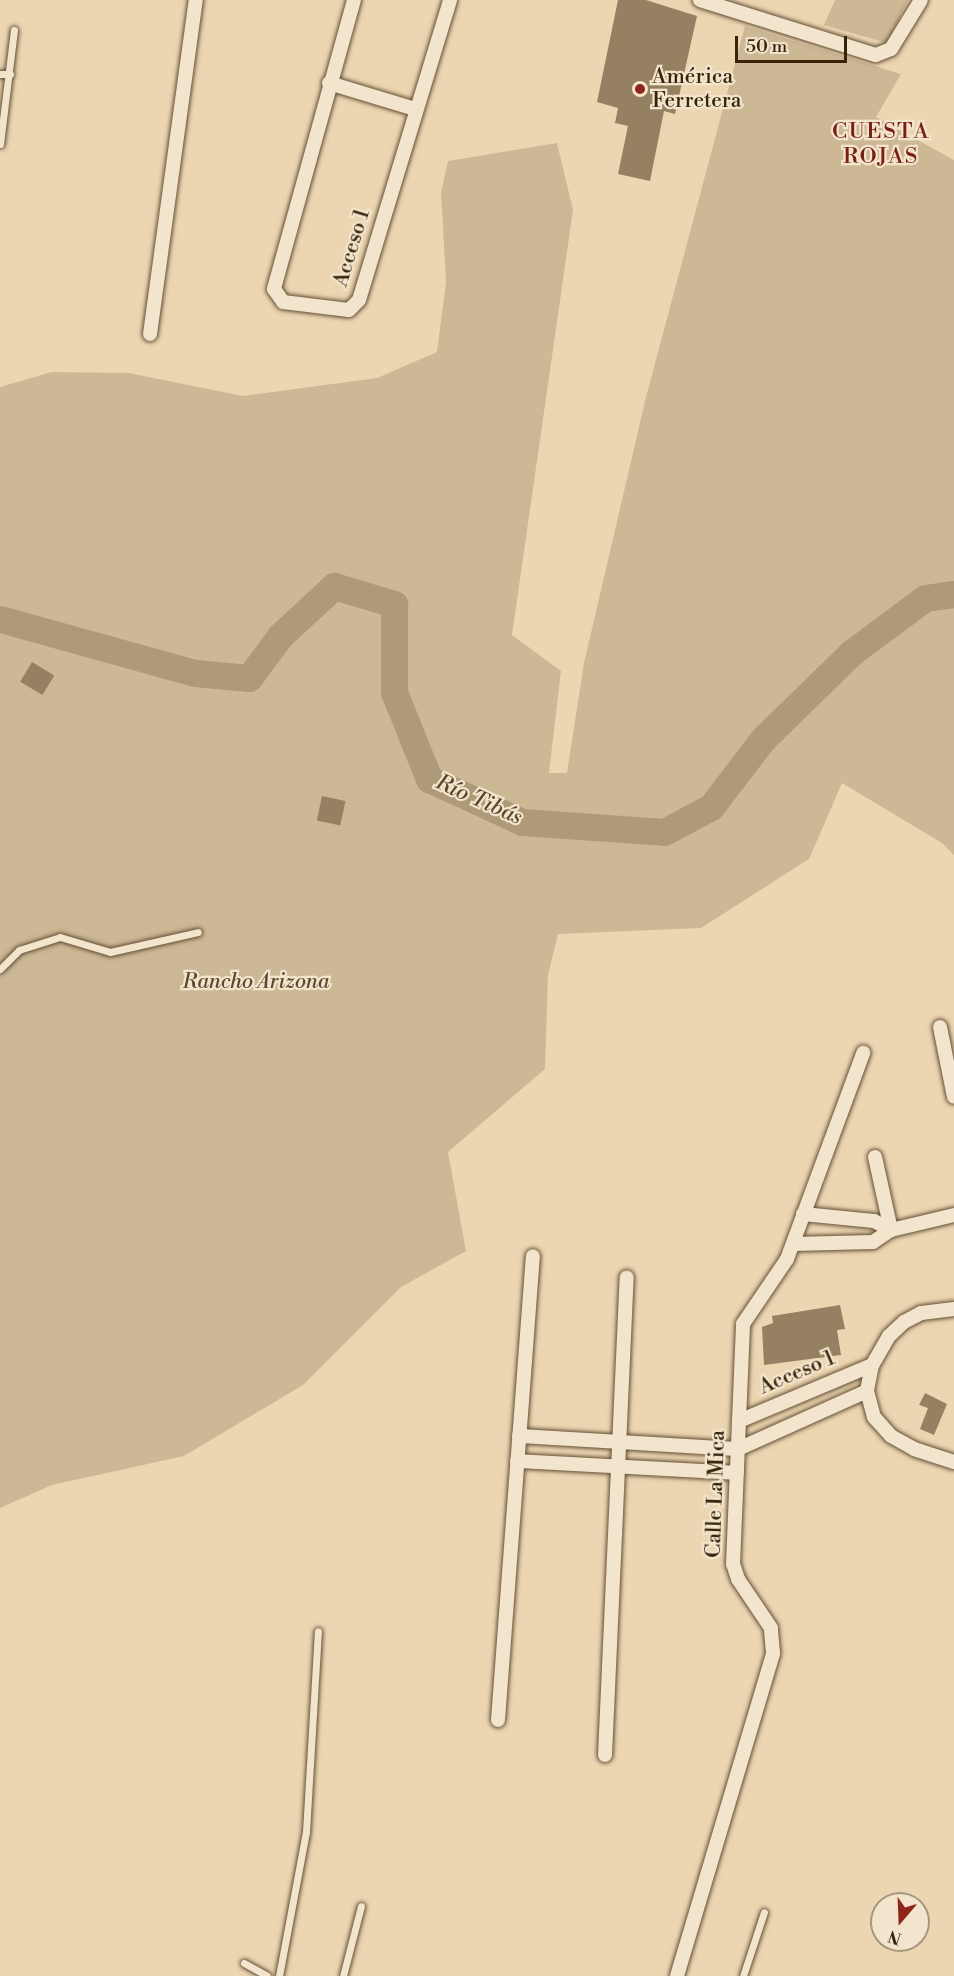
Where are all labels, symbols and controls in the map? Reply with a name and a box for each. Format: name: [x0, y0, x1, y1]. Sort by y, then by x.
scale bar: [738, 24, 850, 62]
text: 50 m: [746, 35, 787, 58]
place label: América Ferretera: [652, 64, 741, 114]
marker: América Ferretera: [633, 82, 647, 96]
district label: CUESTA ROJAS: [832, 118, 930, 170]
street label: Acceso 1: [328, 206, 376, 290]
water label: Río Tibás: [432, 769, 526, 831]
park label: Rancho Arizona: [183, 969, 329, 995]
street label: Acceso 1: [755, 1346, 839, 1400]
street label: Calle La Mica: [701, 1430, 731, 1558]
north arrow: [870, 1892, 930, 1952]
text: N: [886, 1926, 904, 1949]

